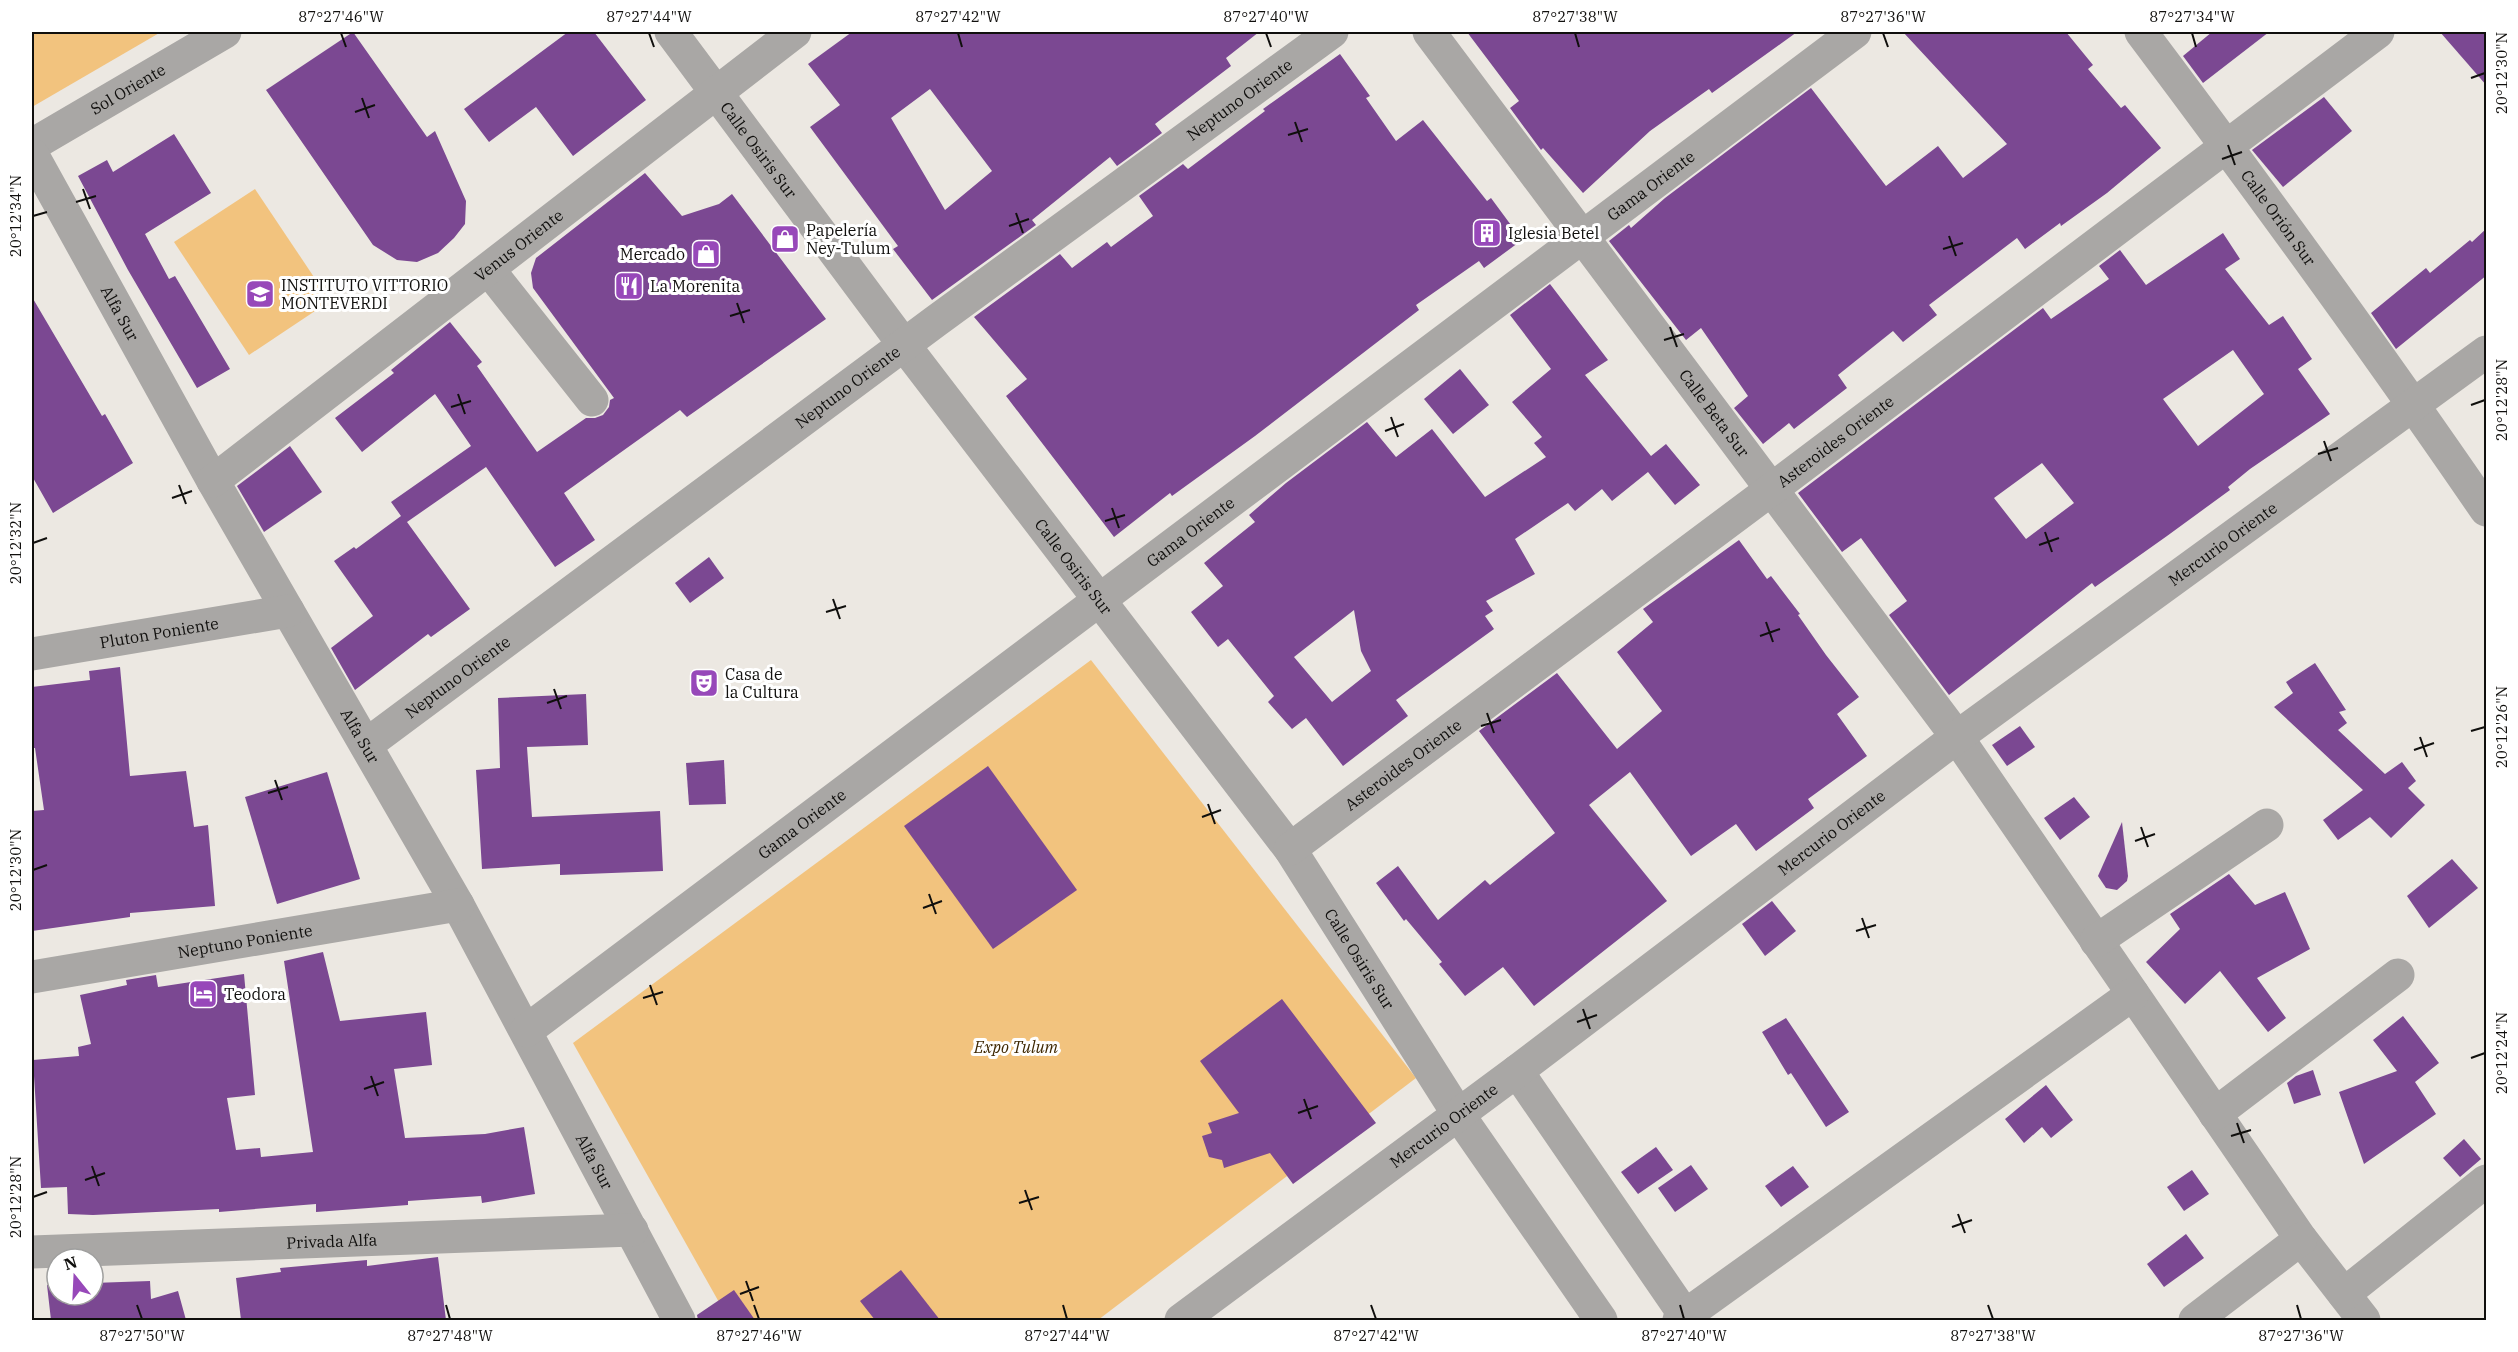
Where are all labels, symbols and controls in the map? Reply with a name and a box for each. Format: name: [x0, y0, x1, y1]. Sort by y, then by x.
text: 87°27'46"W: [298, 7, 384, 26]
text: 87°27'44"W: [606, 7, 692, 26]
text: 87°27'42"W: [915, 7, 1001, 26]
text: 87°27'40"W: [1223, 7, 1309, 26]
text: 87°27'38"W: [1532, 7, 1618, 26]
text: 87°27'36"W: [1840, 7, 1926, 26]
text: 87°27'34"W: [2149, 7, 2235, 26]
text: 20°12'30"N: [2492, 32, 2511, 114]
street label: Neptuno Oriente: [1183, 54, 1296, 145]
street label: Sol Oriente: [87, 59, 169, 119]
street label: Calle Osiris Sur: [716, 98, 801, 202]
street label: Gama Oriente: [1603, 146, 1699, 225]
street label: Calle Orión Sur: [2237, 166, 2320, 269]
text: 20°12'34"N: [6, 175, 25, 257]
street label: Venus Oriente: [470, 205, 567, 286]
building icon: Iglesia Betel: [1471, 217, 1503, 249]
place label: Papelería Ney-Tulum: [806, 220, 891, 258]
shop icon: Papelería Ney-Tulum: [769, 223, 801, 255]
place label: Iglesia Betel: [1508, 223, 1599, 243]
shop icon: Mercado: [690, 238, 722, 270]
place label: Mercado: [620, 244, 685, 264]
restaurant icon: La Morenita: [613, 270, 645, 302]
place label: INSTITUTO VITTORIO MONTEVERDI: [281, 275, 448, 313]
place label: La Morenita: [650, 276, 741, 296]
school or university icon: INSTITUTO VITTORIO MONTEVERDI: [244, 278, 276, 310]
street label: Alfa Sur: [97, 282, 143, 344]
street label: Neptuno Oriente: [791, 341, 904, 433]
text: 20°12'28"N: [2492, 359, 2511, 441]
street label: Calle Beta Sur: [1675, 365, 1754, 461]
street label: Asteroides Oriente: [1773, 391, 1898, 492]
street label: Gama Oriente: [1142, 492, 1238, 571]
street label: Mercurio Oriente: [2164, 498, 2281, 590]
text: 20°12'32"N: [6, 502, 25, 584]
street label: Calle Osiris Sur: [1031, 514, 1117, 618]
street label: Pluton Poniente: [98, 613, 220, 652]
street label: Neptuno Oriente: [401, 631, 514, 723]
place label: Casa de la Cultura: [725, 664, 799, 702]
theatre icon: Casa de la Cultura: [688, 667, 720, 699]
text: 20°12'26"N: [2492, 686, 2511, 768]
street label: Alfa Sur: [337, 705, 384, 767]
street label: Asteroides Oriente: [1341, 715, 1465, 815]
street label: Gama Oriente: [754, 784, 850, 863]
street label: Mercurio Oriente: [1774, 785, 1889, 879]
text: 20°12'30"N: [6, 829, 25, 911]
street label: Calle Osiris Sur: [1320, 905, 1399, 1013]
street label: Neptuno Poniente: [176, 920, 314, 962]
hotel icon: Teodora: [187, 978, 219, 1010]
place label: Teodora: [224, 984, 286, 1004]
text: 20°12'24"N: [2492, 1012, 2511, 1094]
park label: Expo Tulum: [973, 1037, 1059, 1057]
street label: Mercurio Oriente: [1386, 1079, 1502, 1172]
street label: Alfa Sur: [572, 1130, 618, 1193]
text: 20°12'28"N: [6, 1156, 25, 1238]
street label: Privada Alfa: [286, 1229, 378, 1253]
north arrow: [45, 1247, 105, 1307]
text: N: [61, 1251, 79, 1274]
text: 87°27'50"W: [99, 1326, 185, 1345]
text: 87°27'48"W: [407, 1326, 493, 1345]
text: 87°27'46"W: [716, 1326, 802, 1345]
text: 87°27'44"W: [1024, 1326, 1110, 1345]
text: 87°27'42"W: [1333, 1326, 1419, 1345]
text: 87°27'40"W: [1641, 1326, 1727, 1345]
text: 87°27'38"W: [1950, 1326, 2036, 1345]
text: 87°27'36"W: [2258, 1326, 2344, 1345]

